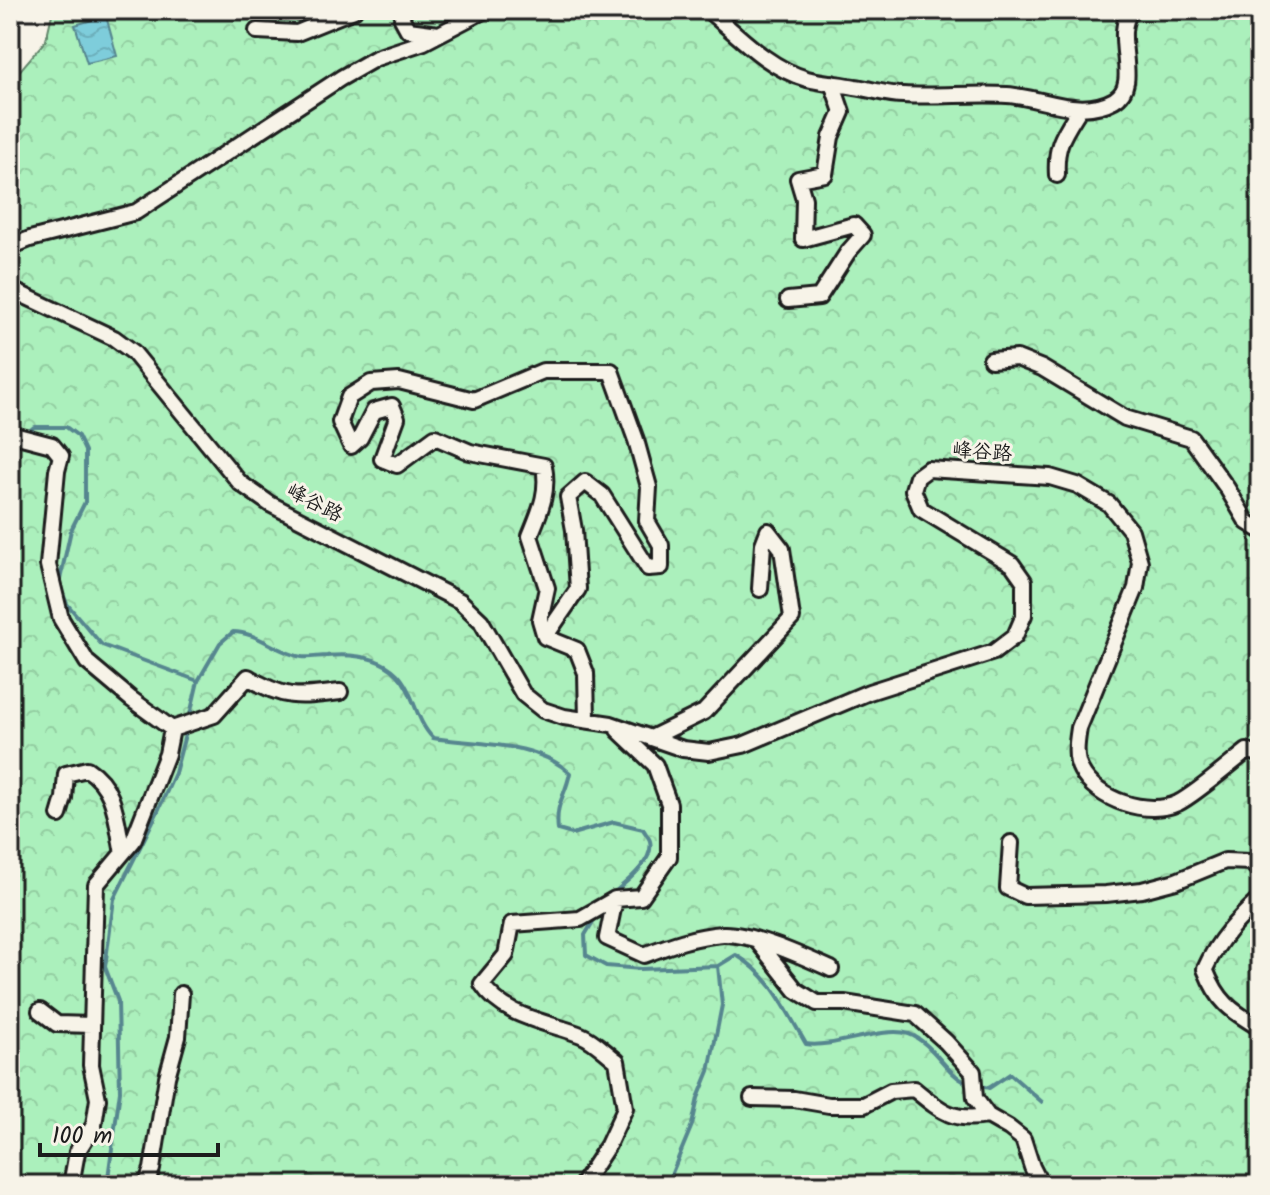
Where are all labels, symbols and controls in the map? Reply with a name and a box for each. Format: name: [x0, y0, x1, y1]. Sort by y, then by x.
street label: 峰谷路: [951, 435, 1014, 471]
street label: 峰谷路: [280, 476, 349, 532]
scale bar: [40, 1107, 218, 1157]
text: 100 m: [52, 1117, 112, 1156]

